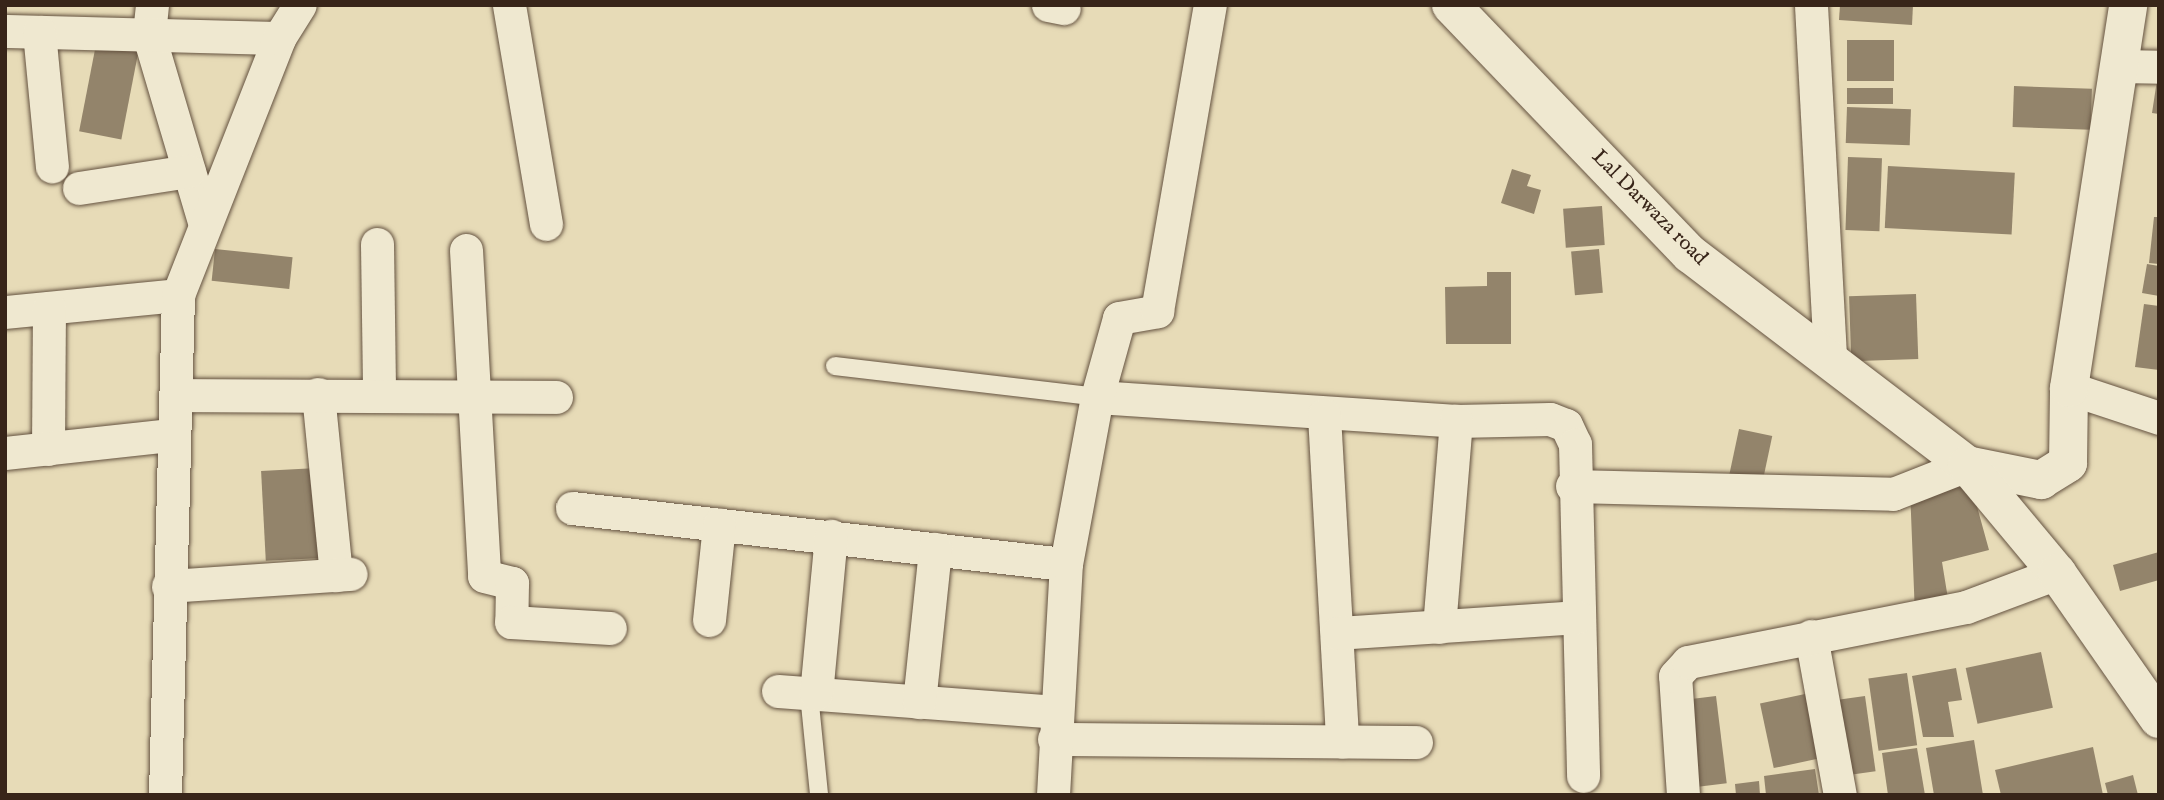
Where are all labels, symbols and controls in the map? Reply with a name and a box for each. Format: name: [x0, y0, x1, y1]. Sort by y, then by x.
street label: Lal Darwaza road: [1586, 145, 1712, 271]

